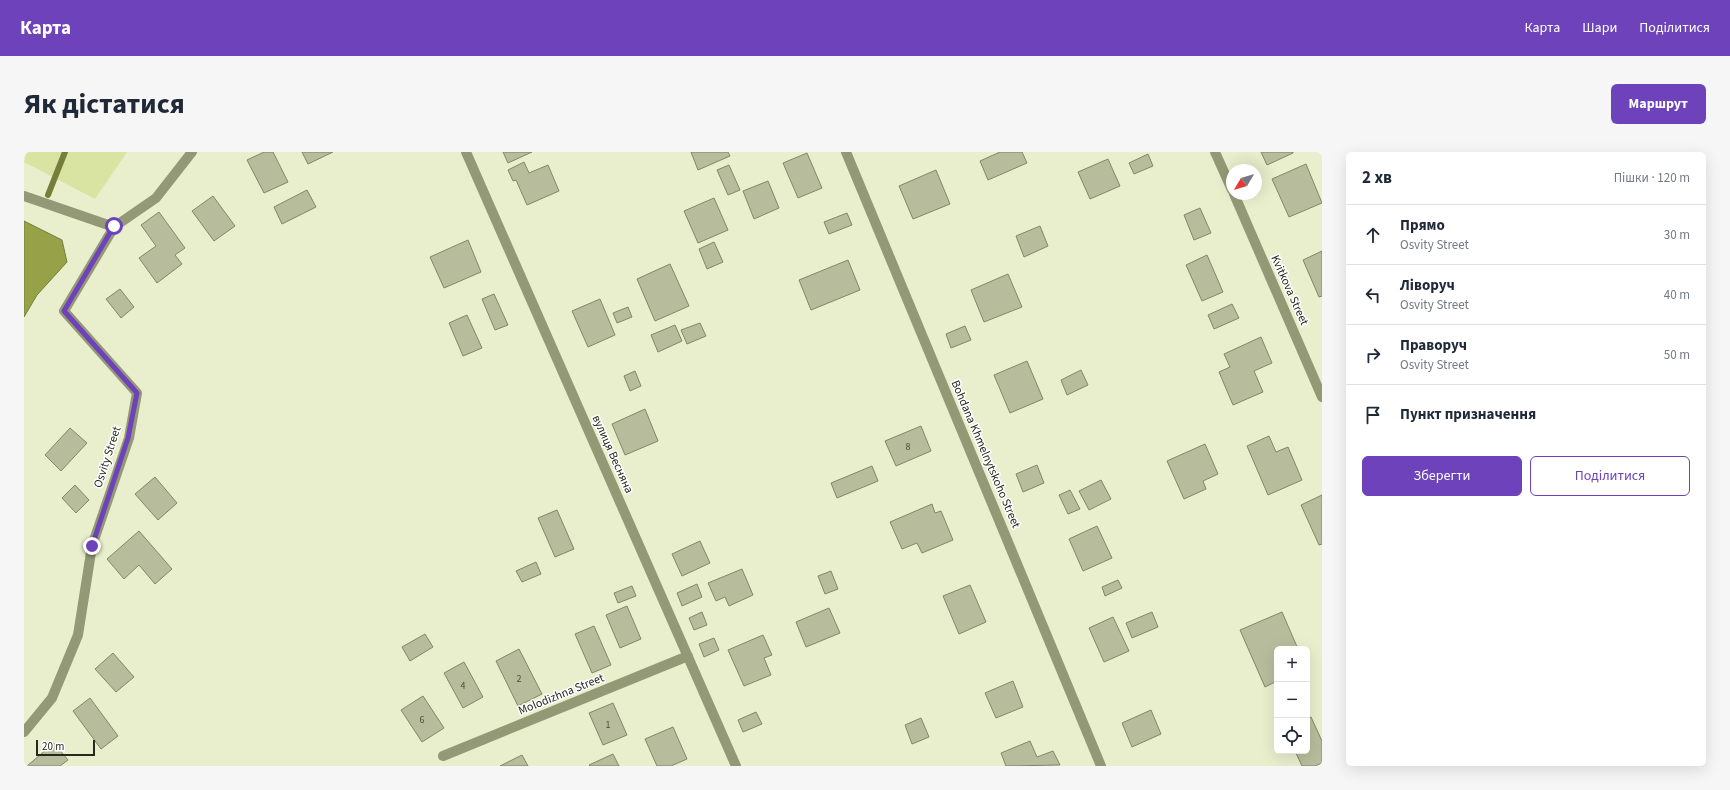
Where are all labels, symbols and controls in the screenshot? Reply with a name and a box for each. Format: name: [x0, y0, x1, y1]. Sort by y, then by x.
text: Карта: [20, 15, 71, 42]
text: Карта: [1524, 18, 1560, 38]
text: Шари: [1582, 18, 1617, 38]
text: Поділитися: [1639, 18, 1710, 38]
text: Як дістатися: [24, 84, 185, 124]
button: Маршрут: [1611, 84, 1706, 124]
north arrow: [1226, 164, 1262, 200]
text: 2 хв: [1362, 166, 1392, 190]
text: Пішки · 120 m: [1614, 169, 1690, 187]
text: Прямо: [1400, 215, 1445, 236]
route start: [105, 217, 123, 235]
icon: ahead: [1362, 224, 1384, 246]
text: 30 m: [1664, 226, 1690, 244]
text: Osvity Street: [1400, 236, 1469, 254]
street label: Kvitkova Street: [1266, 252, 1313, 328]
text: Ліворуч: [1400, 275, 1455, 296]
icon: left: [1362, 284, 1384, 306]
text: 40 m: [1664, 286, 1690, 304]
text: Osvity Street: [1400, 296, 1469, 314]
text: Праворуч: [1400, 335, 1467, 356]
icon: right: [1362, 344, 1384, 366]
text: 50 m: [1664, 346, 1690, 364]
text: Osvity Street: [1400, 356, 1469, 374]
street label: Bohdana Khmelnytskoho Street: [947, 378, 1024, 531]
icon: arrive: [1362, 404, 1384, 426]
text: Пункт призначення: [1400, 404, 1536, 425]
street label: вулиця Весняна: [588, 412, 637, 496]
street label: Osvity Street: [90, 424, 125, 490]
house number: 8: [906, 440, 911, 454]
button: Зберегти: [1362, 456, 1522, 496]
button: Поділитися: [1530, 456, 1690, 496]
route end: [83, 537, 101, 555]
map controls: [1274, 646, 1310, 754]
button: +: [1274, 646, 1310, 682]
street label: Molodizhna Street: [516, 670, 607, 719]
house number: 2: [517, 672, 522, 686]
house number: 4: [461, 679, 466, 693]
button: −: [1274, 682, 1310, 718]
house number: 6: [420, 713, 425, 727]
house number: 1: [606, 718, 611, 732]
button: locate: [1274, 718, 1310, 754]
scale bar: [36, 738, 95, 757]
text: 20 m: [42, 739, 64, 754]

